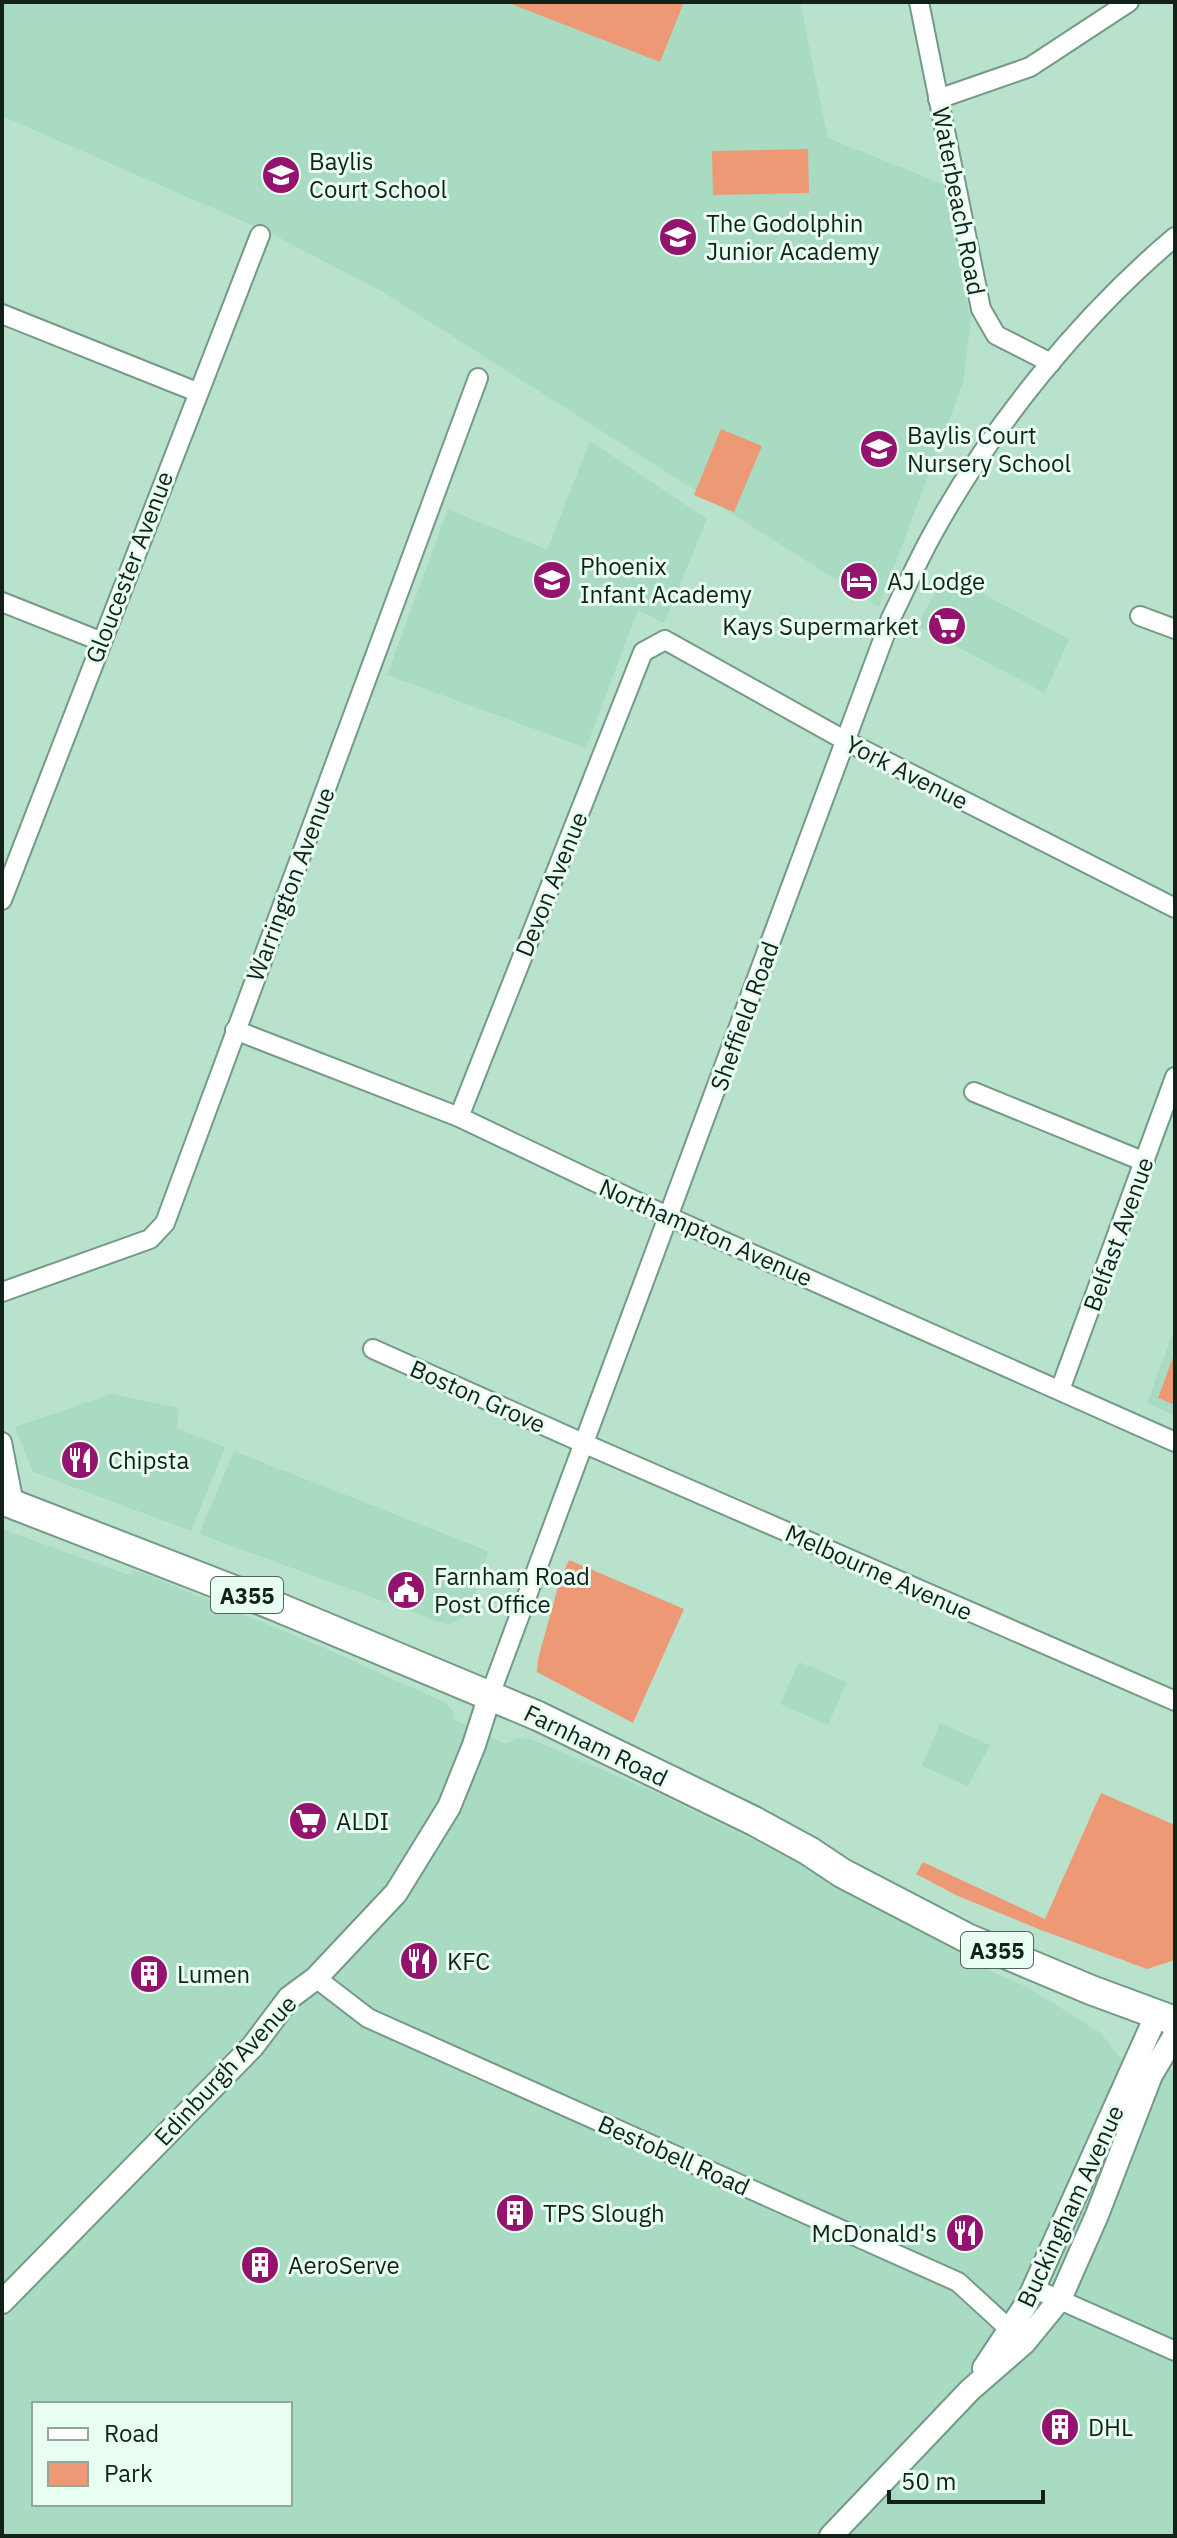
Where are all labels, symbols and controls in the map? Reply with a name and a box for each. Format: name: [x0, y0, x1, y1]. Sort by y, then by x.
street label: Waterbeach Road: [925, 104, 993, 298]
place label: Baylis Court School: [309, 145, 447, 205]
school or university icon: Baylis Court School: [260, 154, 302, 196]
place label: The Godolphin Junior Academy: [706, 207, 880, 267]
school or university icon: The Godolphin Junior Academy: [657, 216, 699, 258]
place label: Baylis Court Nursery School: [907, 419, 1071, 479]
school or university icon: Baylis Court Nursery School: [858, 428, 900, 470]
street label: Gloucester Avenue: [78, 467, 180, 667]
place label: Phoenix Infant Academy: [580, 550, 752, 610]
school or university icon: Phoenix Infant Academy: [531, 559, 573, 601]
hotel icon: AJ Lodge: [838, 560, 880, 602]
place label: AJ Lodge: [887, 565, 985, 597]
supermarket icon: Kays Supermarket: [926, 605, 968, 647]
place label: Kays Supermarket: [722, 610, 919, 642]
street label: York Avenue: [840, 727, 974, 817]
street label: Warrington Avenue: [238, 783, 342, 985]
street label: Devon Avenue: [507, 807, 595, 961]
street label: Sheffield Road: [702, 937, 786, 1095]
street label: Belfast Avenue: [1075, 1153, 1161, 1315]
street label: Northampton Avenue: [594, 1171, 818, 1293]
street label: Boston Grove: [405, 1352, 551, 1440]
restaurant icon: Chipsta: [59, 1439, 101, 1481]
place label: Chipsta: [108, 1444, 189, 1476]
street label: Melbourne Avenue: [780, 1516, 978, 1628]
place label: Farnham Road Post Office: [434, 1560, 590, 1620]
public building icon: Farnham Road Post Office: [385, 1569, 427, 1611]
road number: A355: [211, 1577, 283, 1613]
street label: Farnham Road: [519, 1696, 673, 1794]
supermarket icon: ALDI: [287, 1800, 329, 1842]
place label: ALDI: [336, 1805, 389, 1837]
road number: A355: [961, 1932, 1033, 1968]
restaurant icon: KFC: [398, 1940, 440, 1982]
place label: KFC: [447, 1945, 490, 1977]
building icon: Lumen: [128, 1953, 170, 1995]
place label: Lumen: [177, 1958, 250, 1990]
street label: Edinburgh Avenue: [147, 1988, 303, 2152]
street label: Buckingham Avenue: [1009, 2100, 1131, 2312]
street label: Bestobell Road: [593, 2107, 755, 2203]
building icon: TPS Slough: [494, 2192, 536, 2234]
place label: TPS Slough: [543, 2197, 665, 2229]
restaurant icon: McDonald's: [944, 2212, 986, 2254]
place label: McDonald's: [812, 2217, 937, 2249]
building icon: AeroServe: [239, 2244, 281, 2286]
place label: AeroServe: [288, 2249, 400, 2281]
legend: [32, 2402, 292, 2506]
building icon: DHL: [1039, 2406, 1081, 2448]
place label: DHL: [1088, 2411, 1133, 2443]
text: Road: [104, 2417, 159, 2449]
scale bar: [889, 2454, 1043, 2504]
text: Park: [104, 2457, 153, 2489]
text: 50 m: [901, 2465, 956, 2497]

